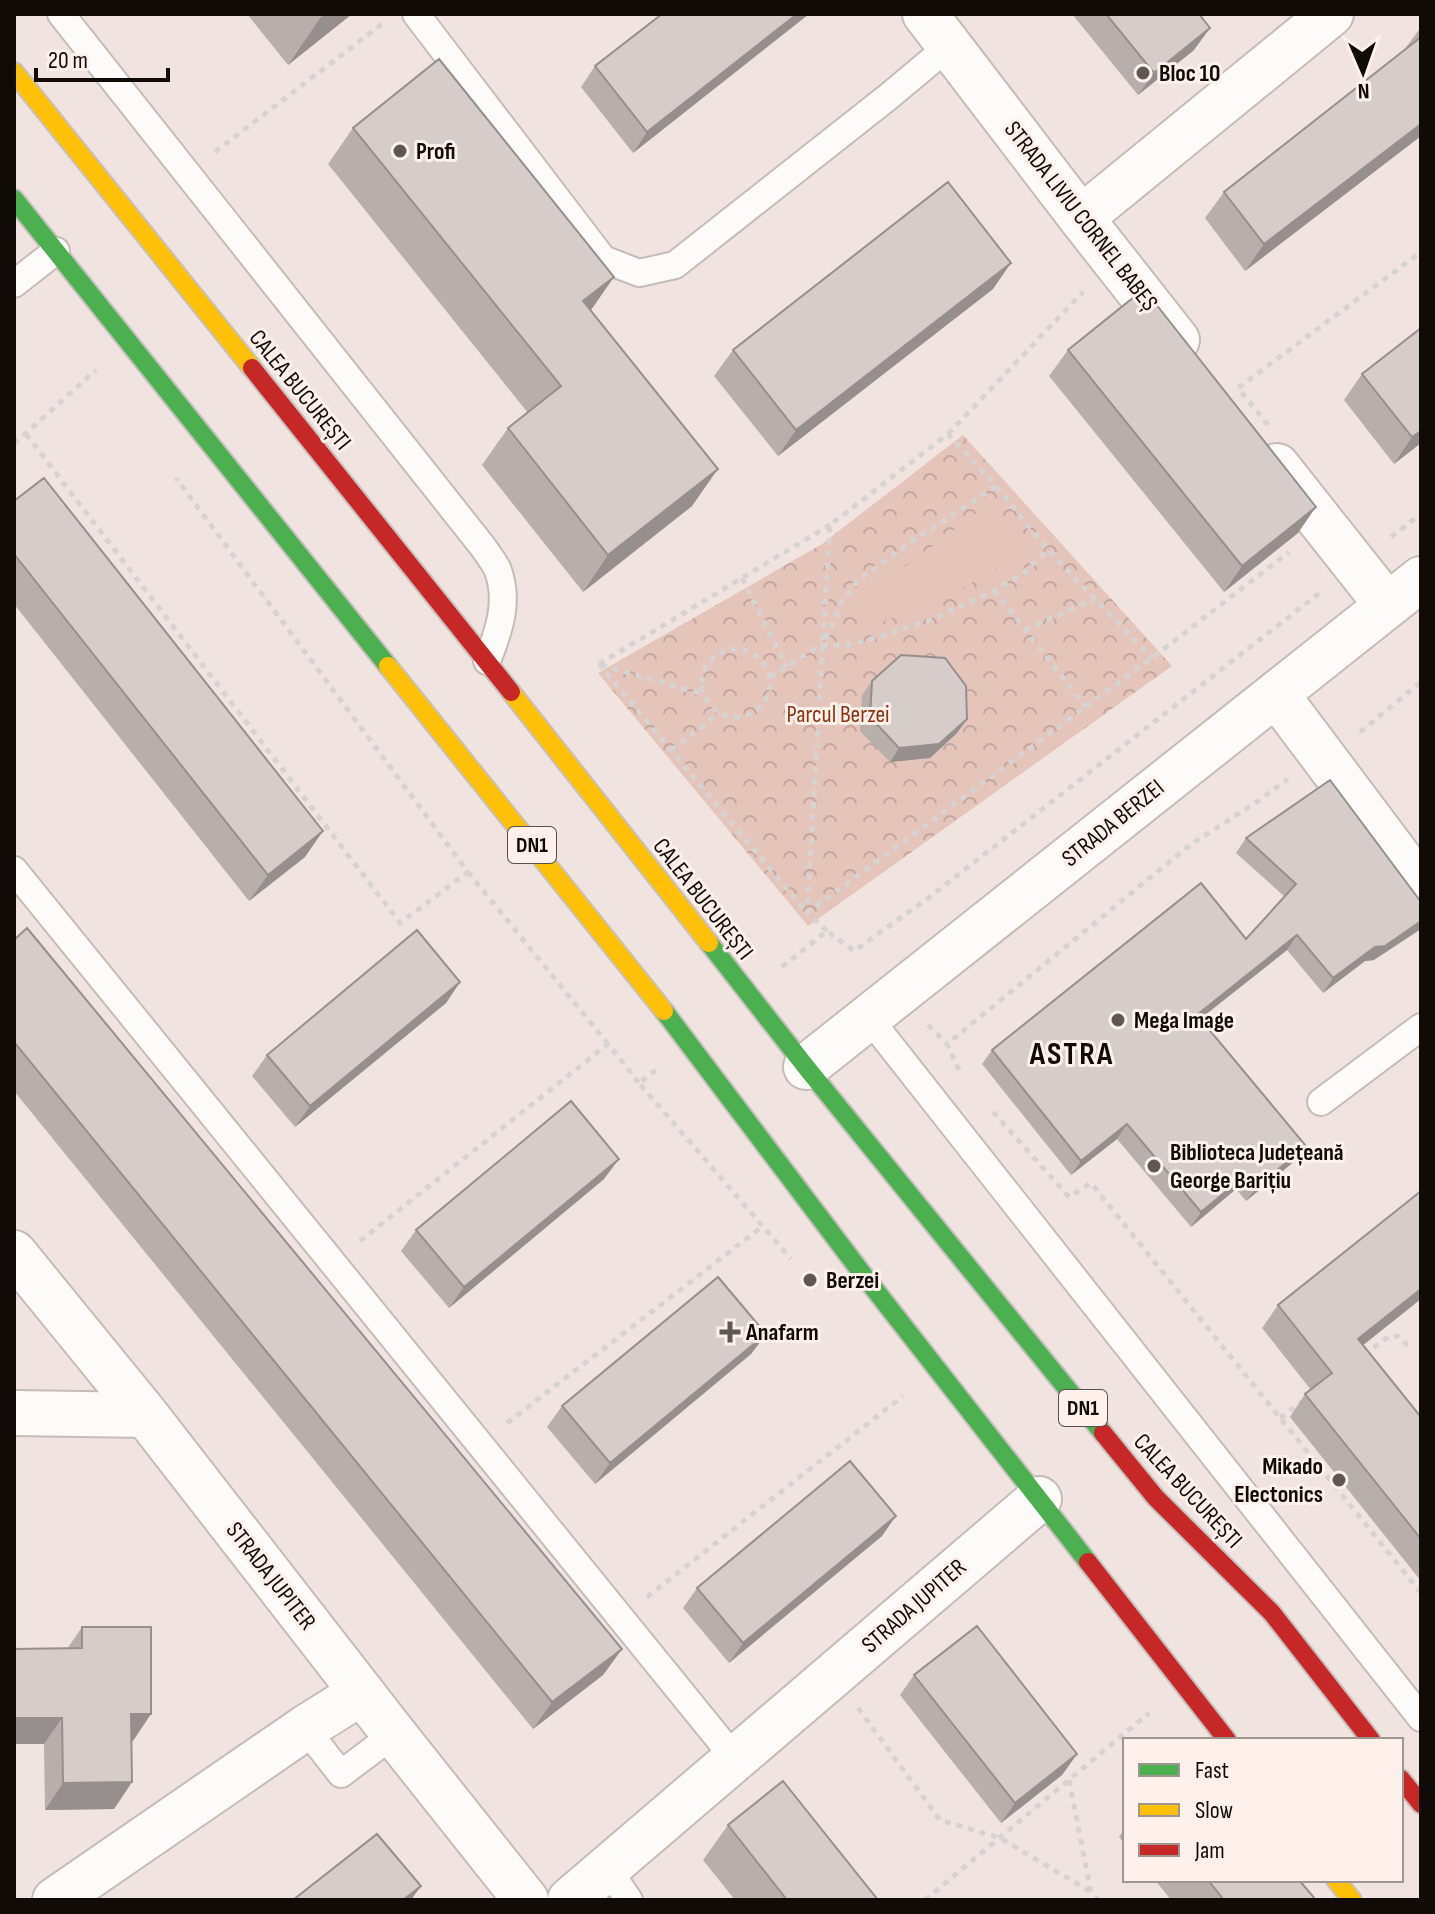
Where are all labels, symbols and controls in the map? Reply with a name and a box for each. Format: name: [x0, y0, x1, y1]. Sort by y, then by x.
scale bar: [36, 32, 168, 82]
north arrow: [1323, 32, 1403, 112]
text: 20 m: [48, 46, 88, 75]
place label: Bloc 10: [1159, 59, 1220, 88]
marker: Bloc 10: [1134, 64, 1152, 82]
text: N: [1357, 77, 1370, 104]
street label: STRADA LIVIU CORNEL BABEȘ: [998, 115, 1164, 317]
place label: Profi: [416, 137, 456, 166]
marker: Profi: [391, 142, 409, 160]
street label: CALEA BUCUREȘTI: [243, 324, 357, 456]
park label: Parcul Berzei: [786, 700, 890, 729]
street label: STRADA BERZEI: [1056, 773, 1170, 873]
road number: DN1: [508, 827, 556, 863]
street label: CALEA BUCUREȘTI: [647, 832, 759, 966]
place label: Mega Image: [1134, 1006, 1234, 1035]
marker: Mega Image: [1109, 1011, 1127, 1029]
district label: ASTRA: [1029, 1035, 1114, 1074]
place label: Biblioteca Județeană George Barițiu: [1170, 1138, 1344, 1195]
marker: Biblioteca Județeană George Barițiu: [1145, 1157, 1163, 1175]
place label: Berzei: [826, 1266, 879, 1295]
marker: Berzei: [801, 1271, 819, 1289]
place label: Anafarm: [745, 1318, 819, 1347]
marker: Anafarm: [721, 1323, 739, 1341]
road number: DN1: [1059, 1390, 1107, 1426]
street label: CALEA BUCUREȘTI: [1128, 1428, 1248, 1554]
place label: Mikado Electonics: [1234, 1452, 1323, 1509]
marker: Mikado Electonics: [1330, 1471, 1348, 1489]
street label: STRADA JUPITER: [220, 1516, 322, 1636]
street label: STRADA JUPITER: [856, 1553, 972, 1659]
legend: [1123, 1738, 1403, 1882]
text: Fast: [1195, 1756, 1229, 1785]
text: Slow: [1195, 1796, 1233, 1825]
text: Jam: [1194, 1836, 1225, 1865]

